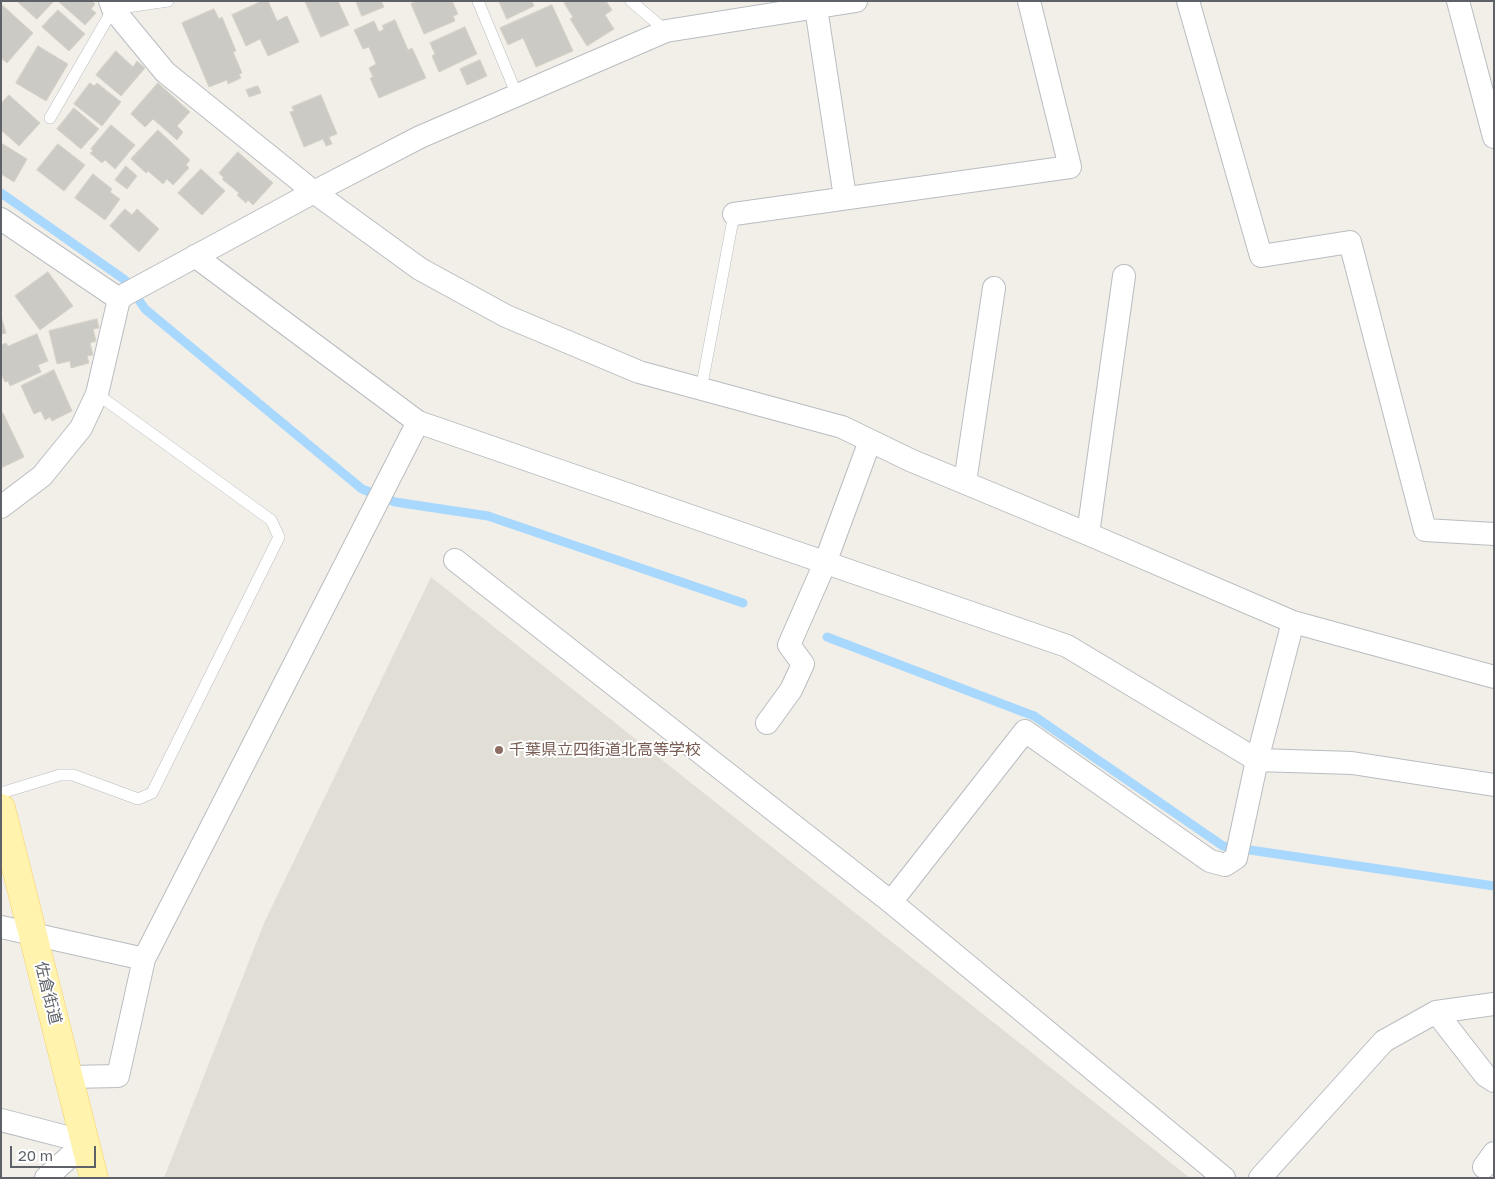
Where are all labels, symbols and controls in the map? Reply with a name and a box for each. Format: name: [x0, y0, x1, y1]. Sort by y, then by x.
place label: 千葉県立四街道北高等学校: [509, 740, 701, 760]
marker: 千葉県立四街道北高等学校: [493, 744, 505, 756]
street label: 佐倉街道: [31, 960, 65, 1026]
scale bar: [12, 1136, 99, 1168]
text: 20 m: [18, 1146, 53, 1164]

